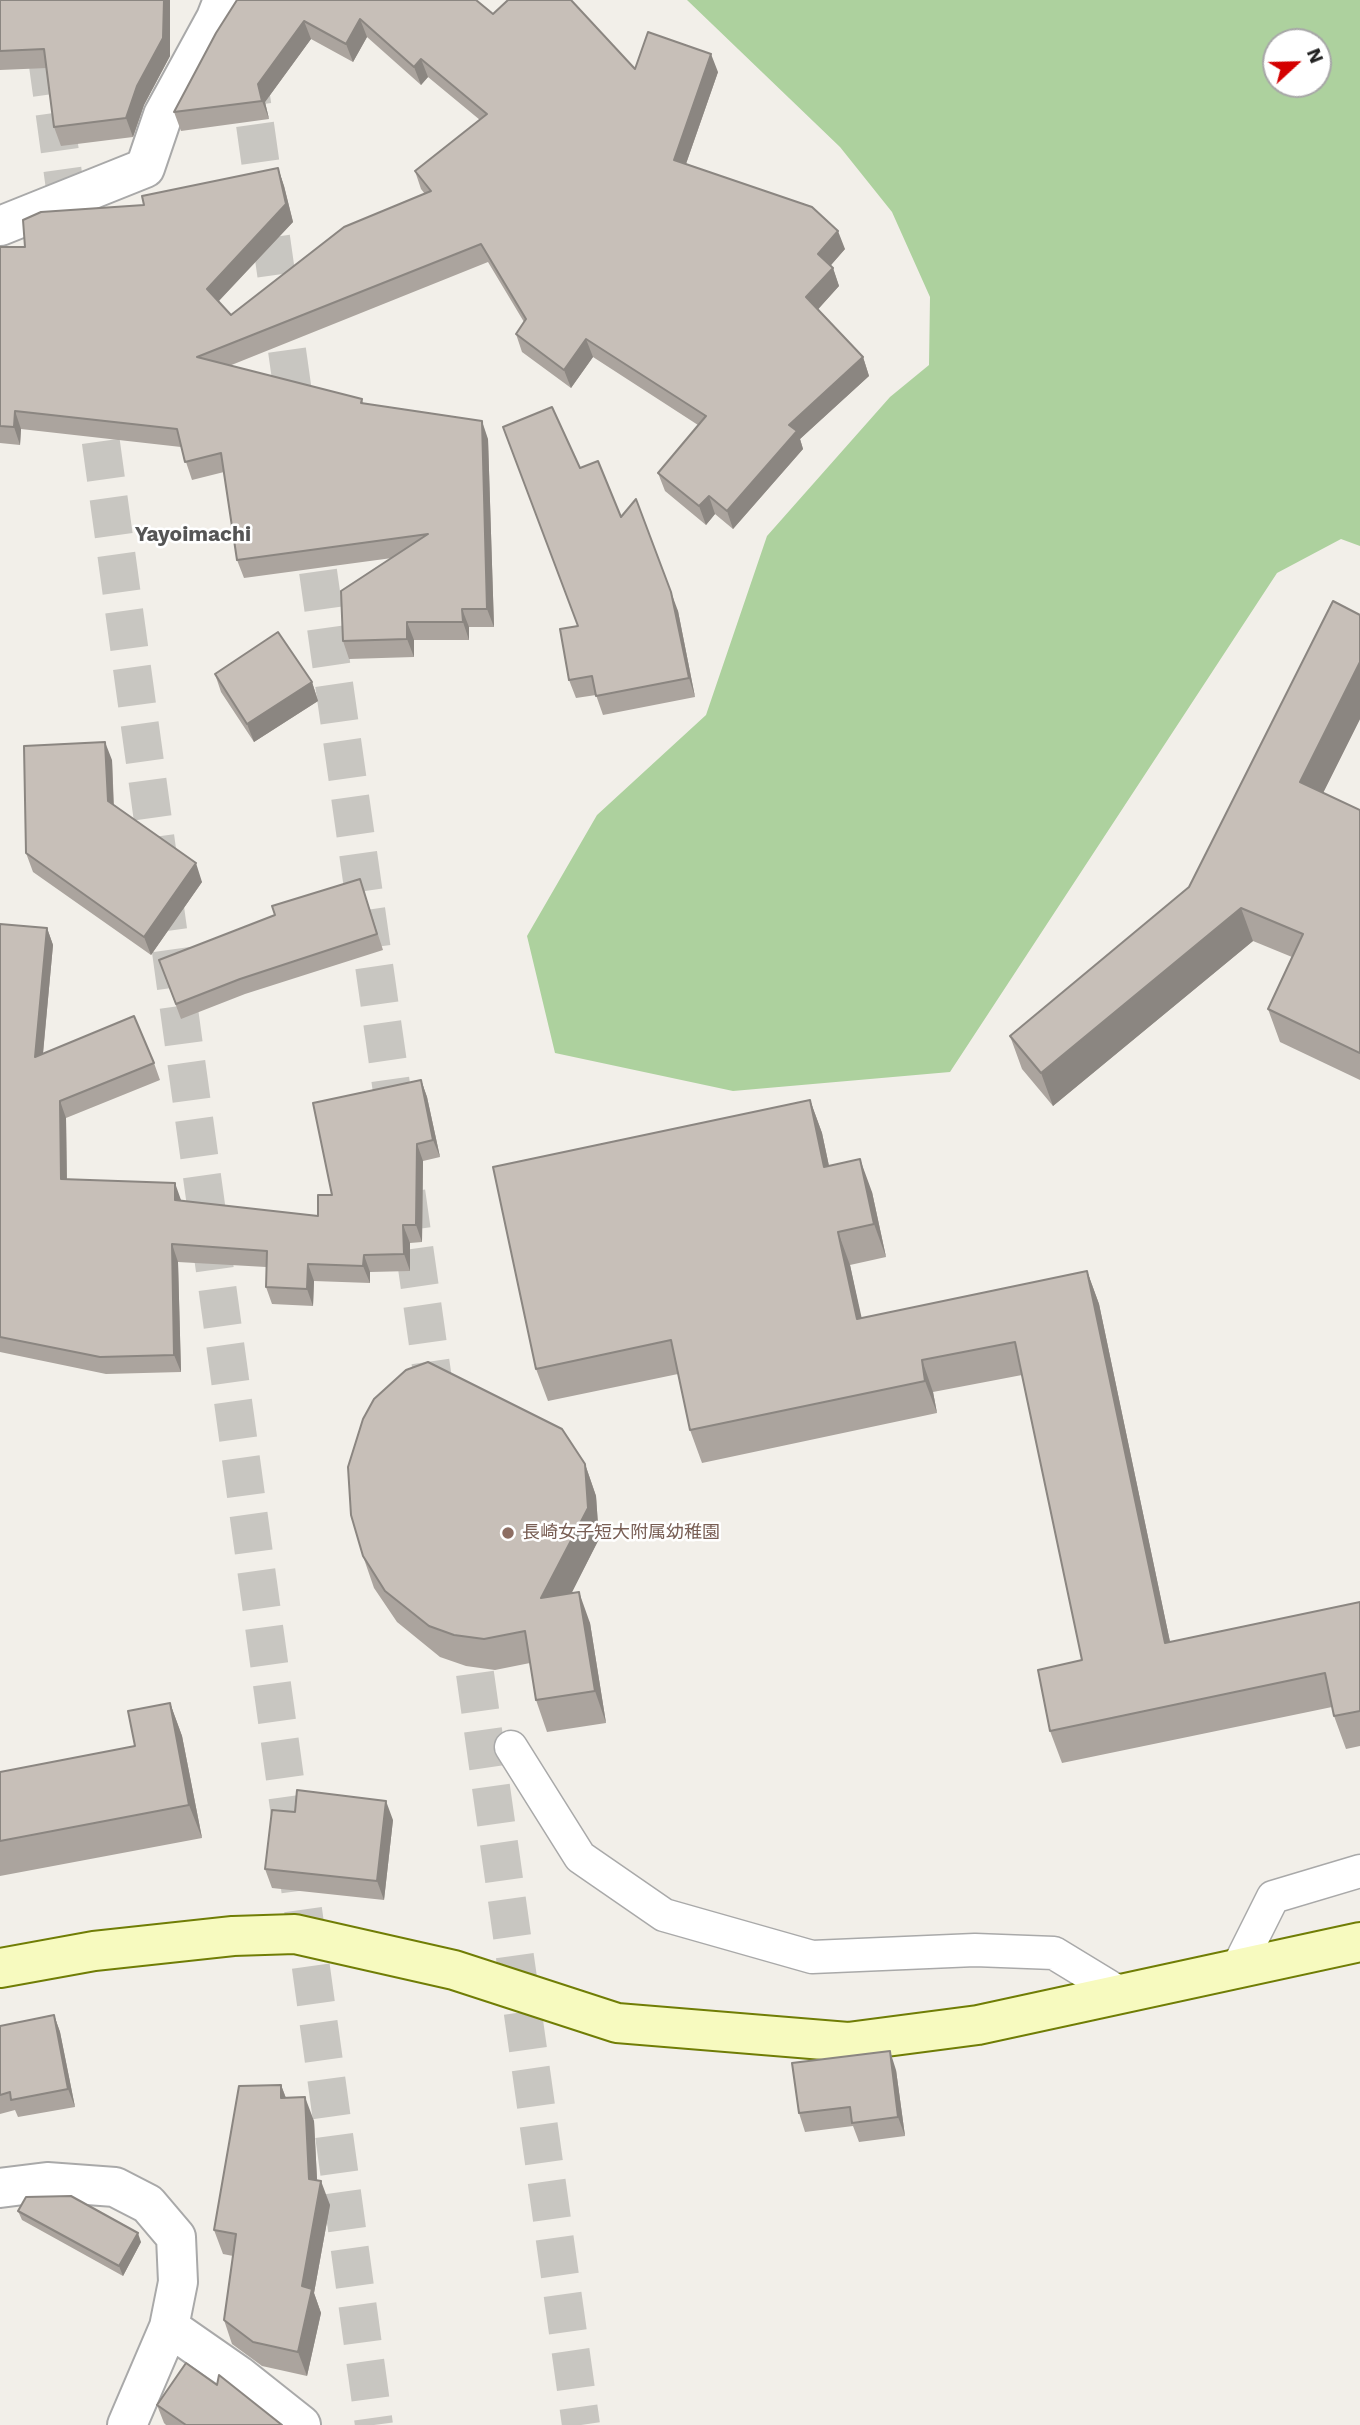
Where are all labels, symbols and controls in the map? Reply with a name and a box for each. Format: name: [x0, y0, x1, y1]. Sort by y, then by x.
north arrow: [1262, 28, 1332, 98]
text: N: [1302, 45, 1328, 67]
district label: Yayoimachi: [135, 522, 251, 548]
place label: 長崎女子短大附属幼稚園: [522, 1522, 720, 1544]
marker: 長崎女子短大附属幼稚園: [500, 1525, 516, 1541]

